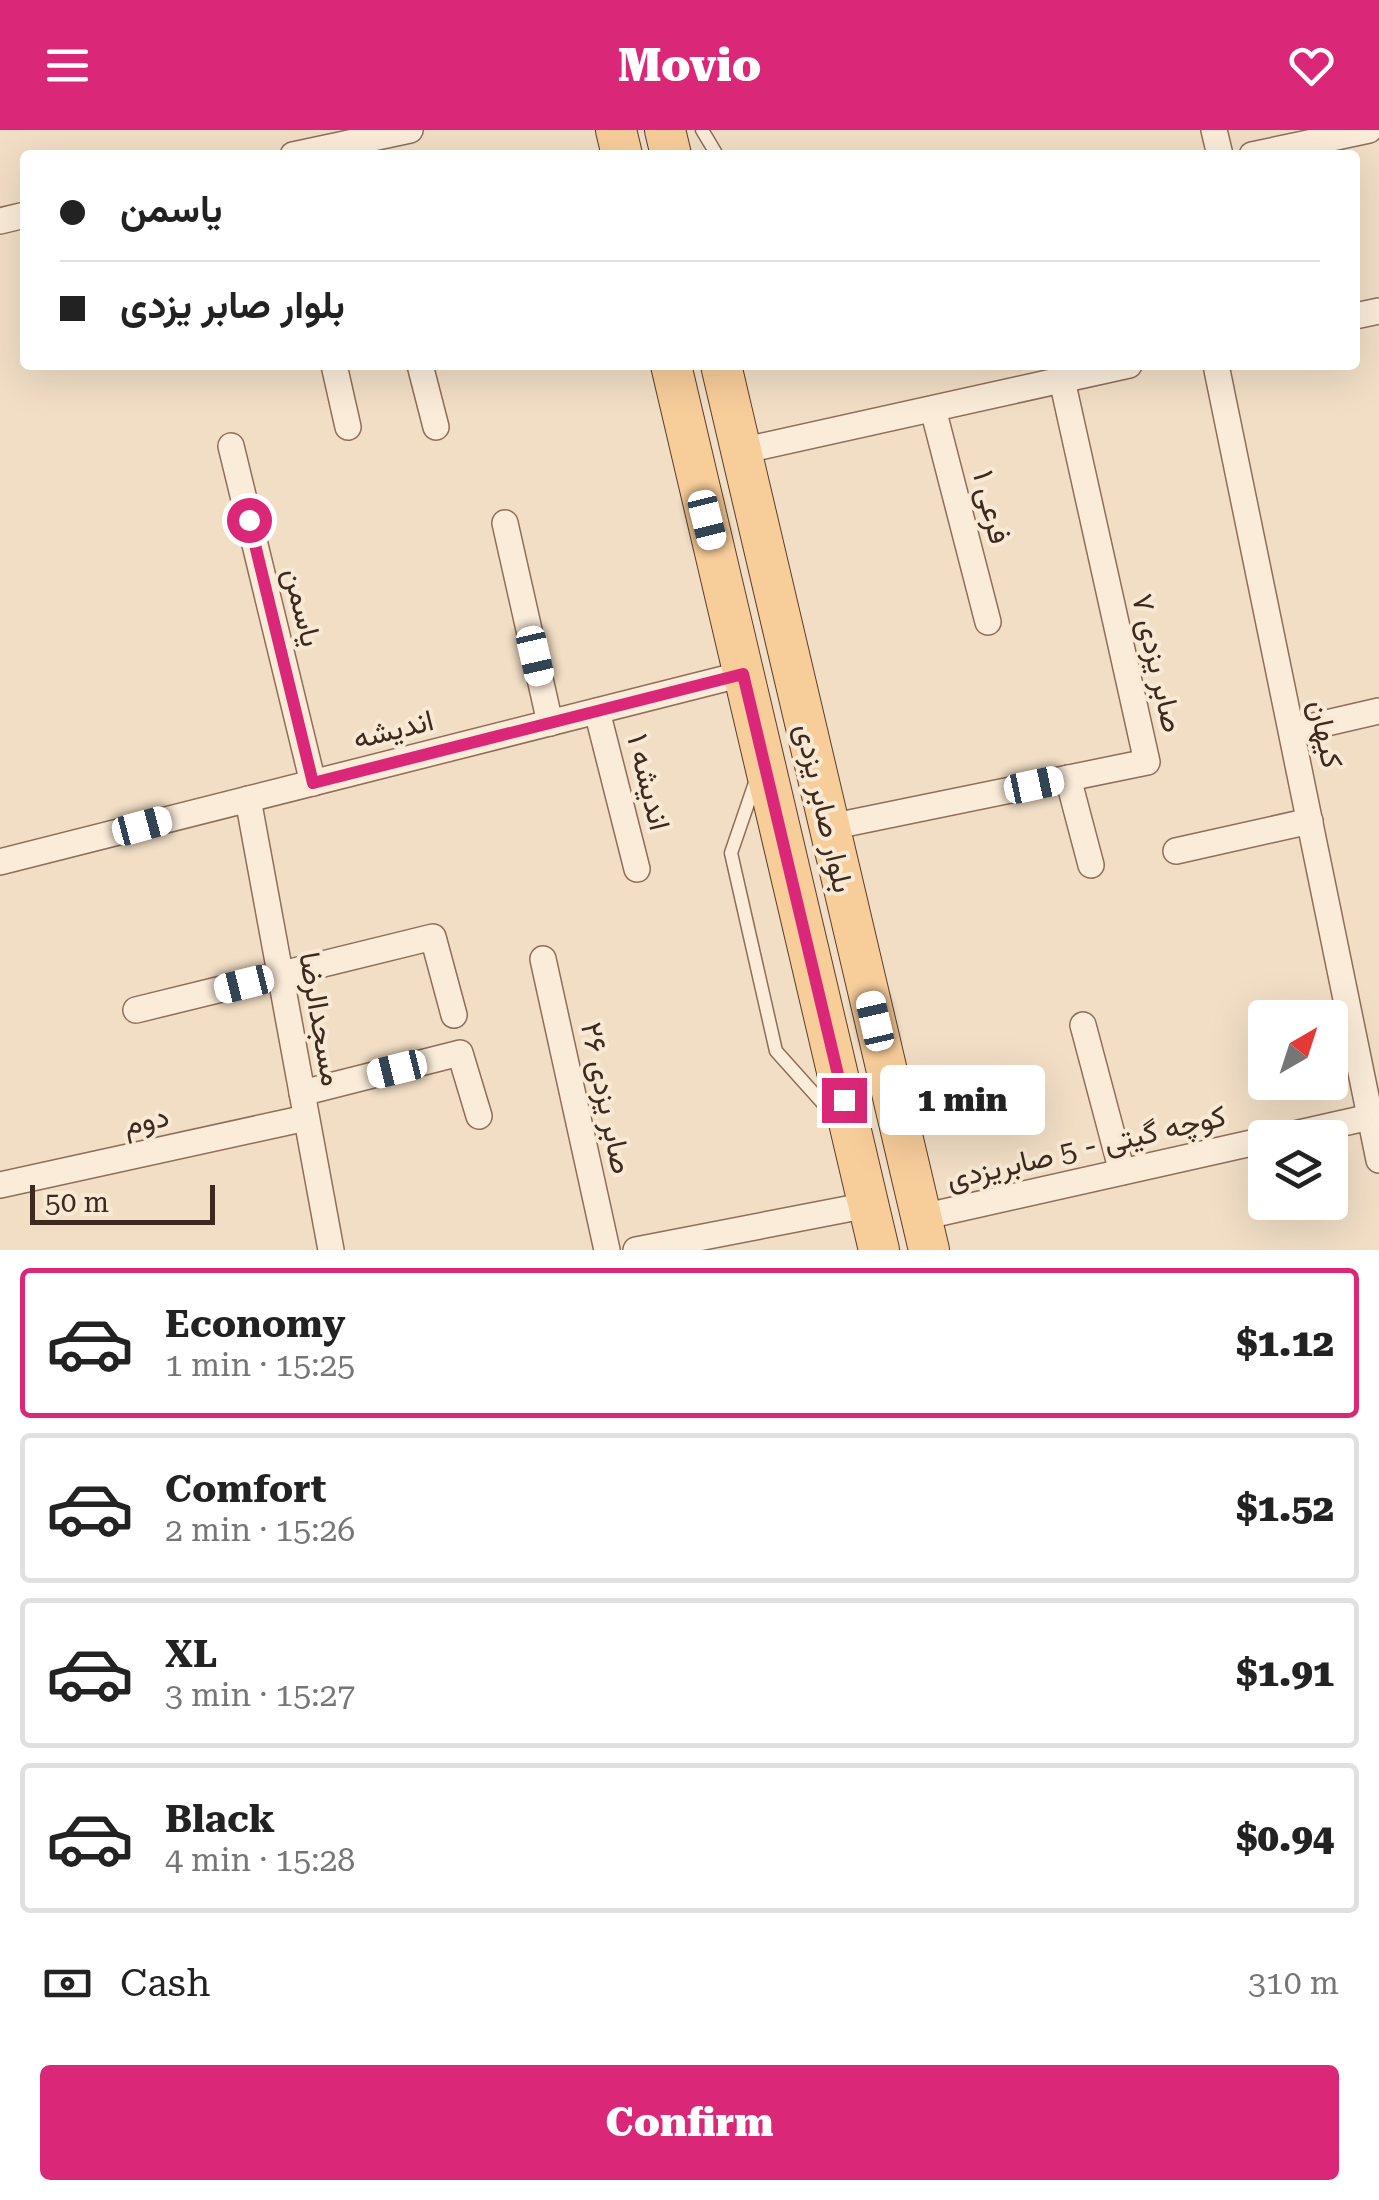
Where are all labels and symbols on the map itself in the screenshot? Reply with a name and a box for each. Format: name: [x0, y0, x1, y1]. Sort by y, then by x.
street label: فرعی ۱: [965, 467, 1018, 548]
car: [685, 487, 729, 553]
route start: [227, 498, 272, 543]
street label: یاسمن: [275, 564, 330, 650]
street label: صابر یزدی ۷: [1124, 590, 1191, 736]
car: [514, 623, 556, 689]
street label: کیهان: [1301, 697, 1350, 772]
street label: اندیشه: [349, 702, 437, 756]
street label: بلوار صابر یزدی: [788, 720, 861, 896]
street label: اندیشه ۱: [620, 730, 678, 834]
car: [1002, 764, 1066, 806]
car: [109, 804, 175, 848]
street label: مسجدالرضا: [291, 949, 350, 1089]
car: [211, 962, 277, 1006]
car: [854, 988, 896, 1054]
north arrow: [1248, 1000, 1348, 1100]
street label: صابر یزدی ۲۶: [573, 1019, 640, 1177]
car: [364, 1047, 430, 1091]
callout: 1 min: [879, 1065, 1044, 1135]
route end: [822, 1078, 867, 1123]
street label: دوم: [120, 1098, 172, 1144]
street label: کوچه گیتی - 5 صابریزدی: [943, 1098, 1230, 1199]
scale bar: [30, 1180, 215, 1224]

